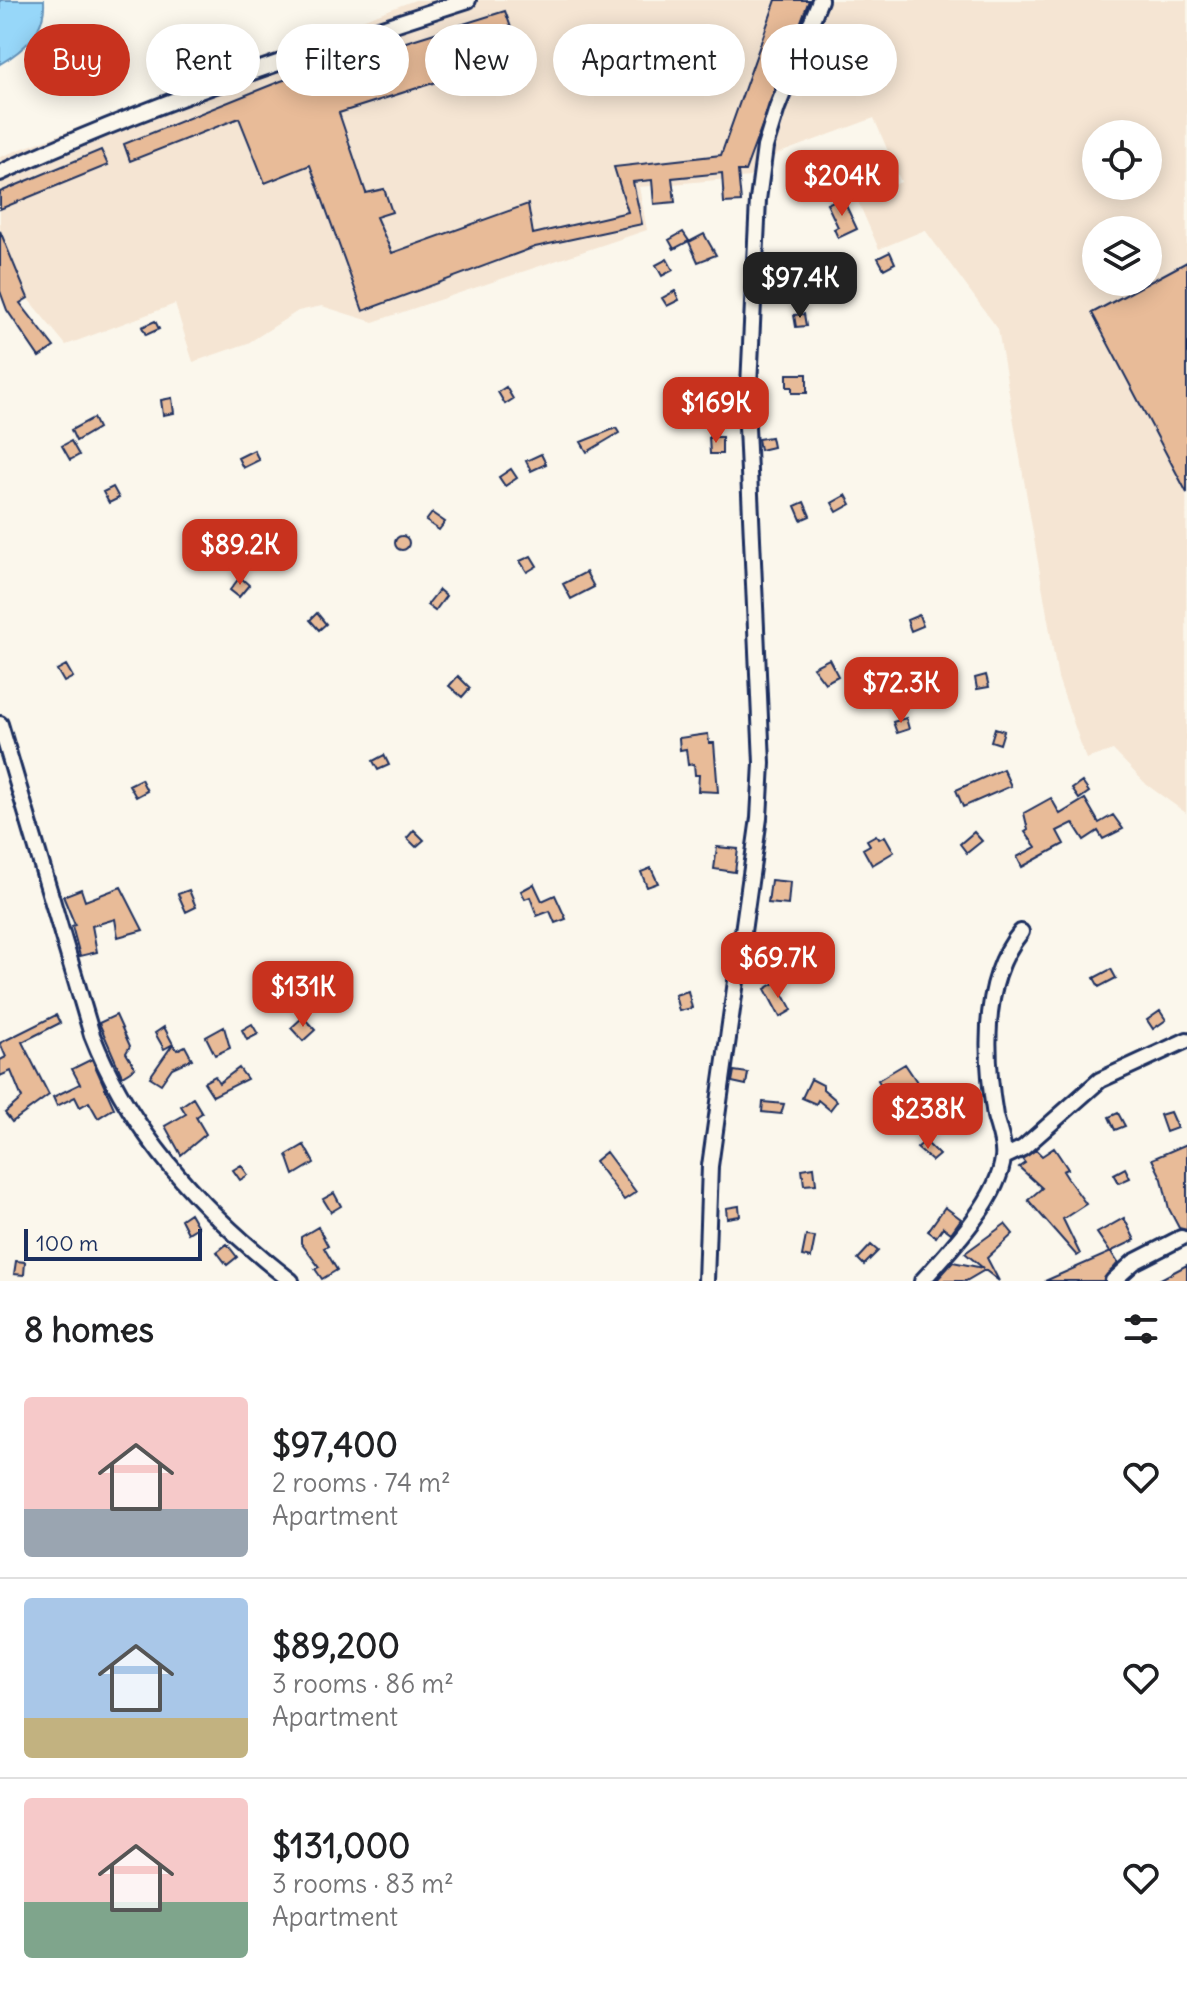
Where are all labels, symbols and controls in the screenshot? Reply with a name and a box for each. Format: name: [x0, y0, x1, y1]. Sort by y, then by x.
chip: Buy: [24, 24, 130, 96]
chip: Rent: [146, 24, 260, 96]
chip: Filters: [276, 24, 409, 96]
chip: New: [425, 24, 537, 96]
chip: Apartment: [553, 24, 745, 96]
chip: House: [761, 24, 897, 96]
map controls: [1082, 120, 1162, 296]
button: locate: [1082, 120, 1162, 200]
pin: $204K: [786, 150, 898, 218]
text: $204K: [804, 159, 880, 192]
button: layers: [1082, 216, 1162, 296]
pin: $97.4K: [735, 252, 865, 320]
text: $97.4K: [761, 261, 839, 294]
pin: $169K: [660, 377, 772, 445]
text: $169K: [681, 386, 751, 419]
pin: $89.2K: [175, 519, 305, 587]
text: $89.2K: [200, 528, 280, 561]
pin: $72.3K: [836, 657, 966, 725]
text: $72.3K: [862, 666, 940, 699]
pin: $69.7K: [713, 932, 843, 1000]
text: $69.7K: [739, 941, 817, 974]
pin: $131K: [247, 961, 359, 1029]
text: $131K: [270, 970, 336, 1003]
pin: $238K: [872, 1083, 984, 1151]
text: $238K: [891, 1092, 965, 1125]
scale bar: [24, 1225, 202, 1261]
text: 100 m: [36, 1229, 98, 1257]
icon: filters: [1119, 1307, 1163, 1351]
text: 8 homes: [24, 1308, 154, 1351]
text: $97,400: [272, 1423, 398, 1466]
icon: home: [88, 1429, 184, 1525]
icon: heart: [1119, 1455, 1163, 1499]
text: 2 rooms · 74 m²: [272, 1466, 451, 1499]
text: Apartment: [272, 1499, 398, 1532]
text: $89,200: [272, 1624, 400, 1667]
icon: home: [88, 1630, 184, 1726]
icon: heart: [1119, 1656, 1163, 1700]
text: 3 rooms · 86 m²: [272, 1667, 454, 1700]
text: Apartment: [272, 1700, 398, 1733]
text: $131,000: [272, 1824, 410, 1867]
icon: home: [88, 1830, 184, 1926]
icon: heart: [1119, 1856, 1163, 1900]
text: 3 rooms · 83 m²: [272, 1867, 454, 1900]
text: Apartment: [272, 1900, 398, 1933]

